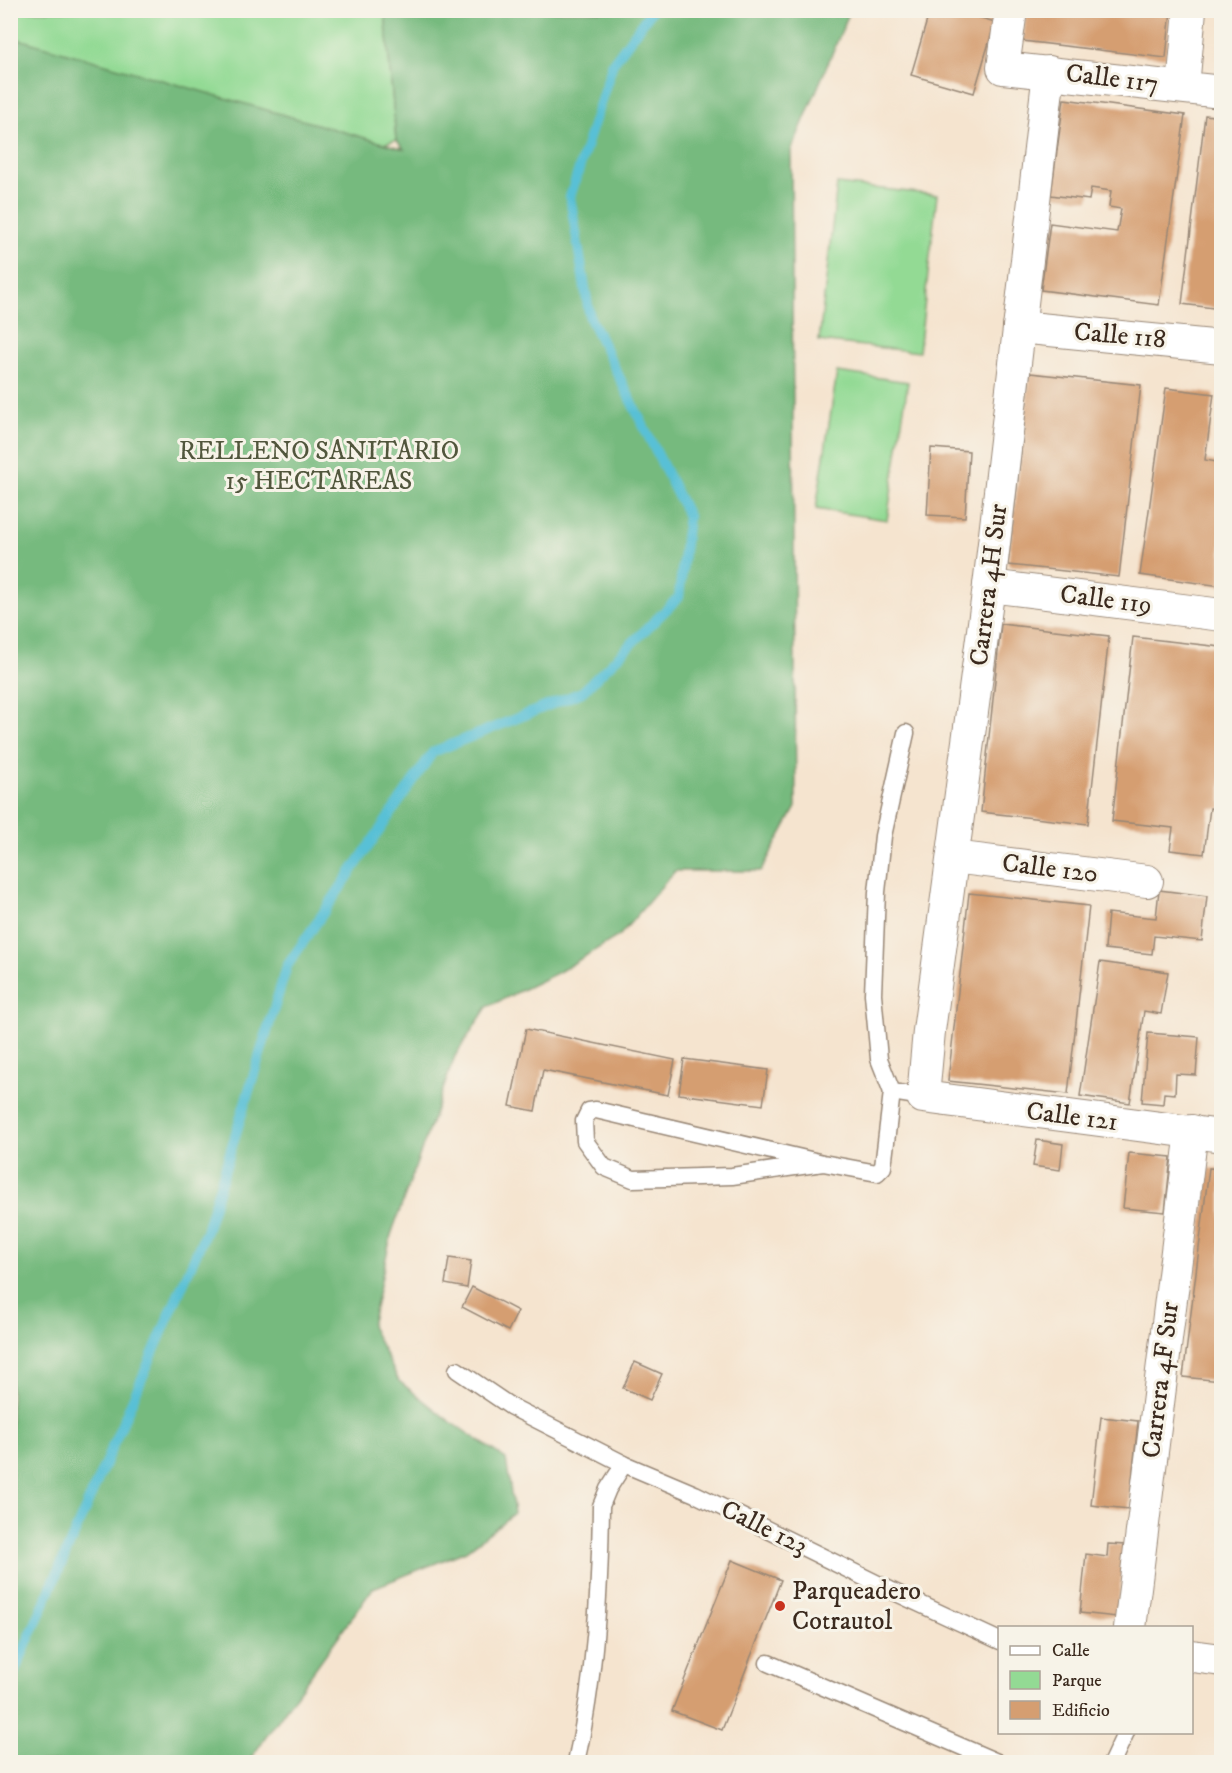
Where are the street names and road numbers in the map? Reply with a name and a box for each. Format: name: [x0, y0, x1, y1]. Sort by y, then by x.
street label: Calle 117: [1064, 57, 1160, 101]
street label: Calle 118: [1073, 316, 1167, 356]
street label: Carrera 4H Sur: [963, 502, 1015, 668]
street label: Calle 119: [1058, 578, 1154, 622]
street label: Calle 120: [1000, 847, 1100, 891]
street label: Calle 121: [1024, 1095, 1120, 1139]
street label: Carrera 4F Sur: [1135, 1300, 1187, 1460]
street label: Calle 123: [715, 1493, 813, 1563]

